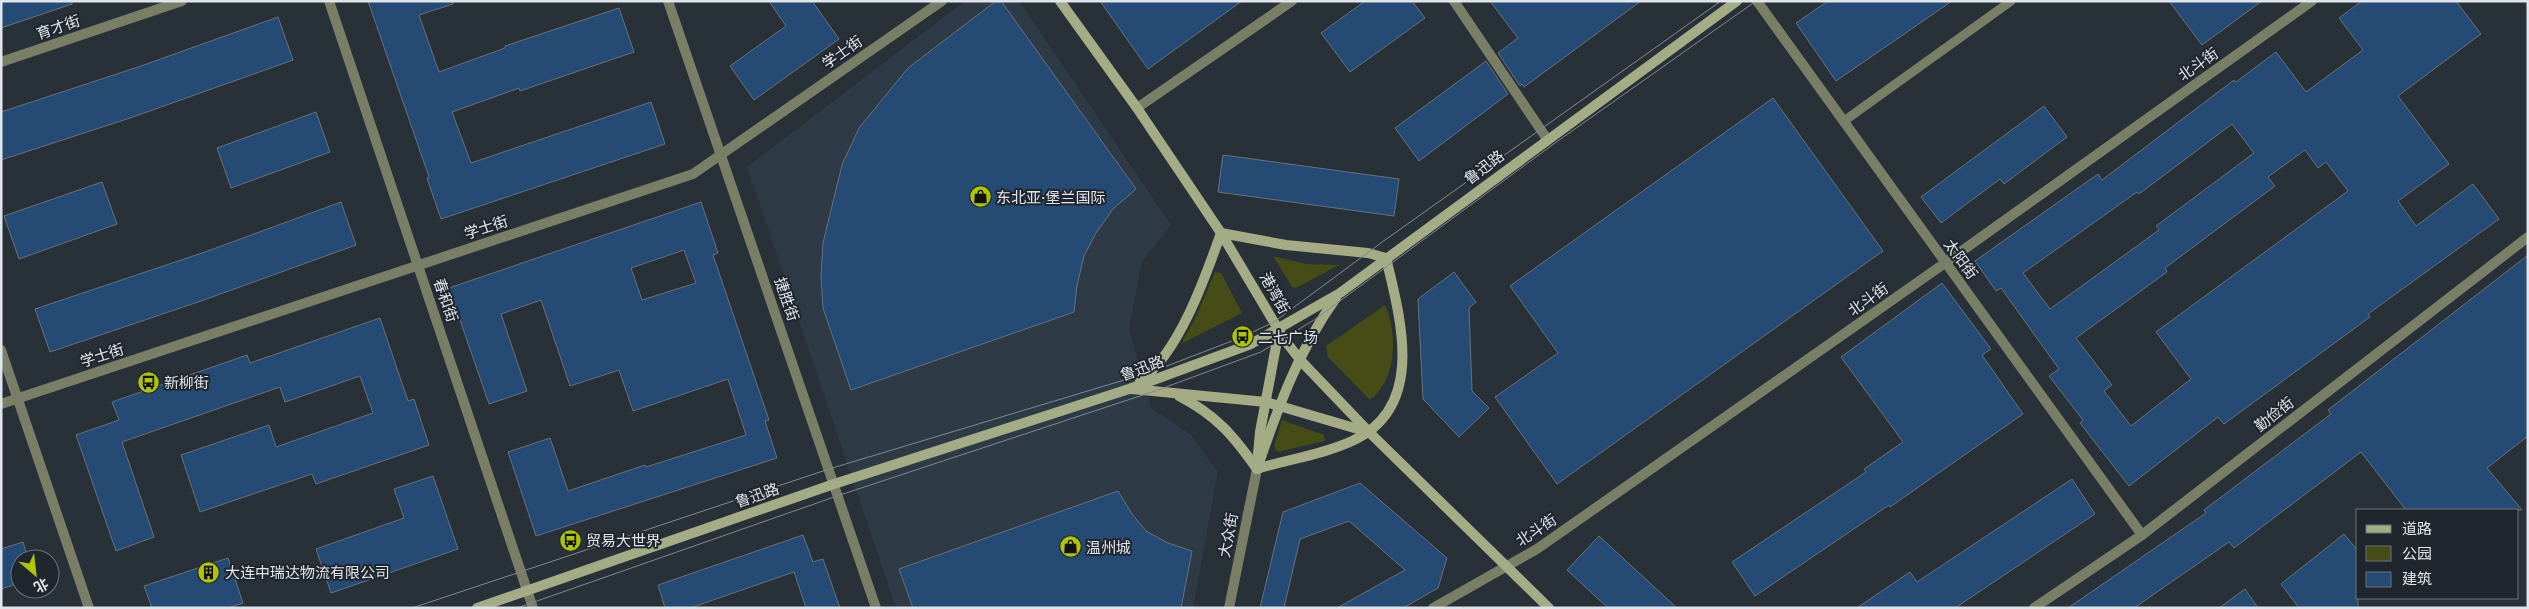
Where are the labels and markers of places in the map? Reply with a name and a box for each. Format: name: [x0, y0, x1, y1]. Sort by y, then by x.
shop icon: 东北亚·堡兰国际: [968, 185, 992, 209]
place label: 东北亚·堡兰国际: [996, 187, 1106, 208]
bus stop icon: 二七广场: [1230, 325, 1254, 349]
place label: 二七广场: [1258, 327, 1318, 348]
bus stop icon: 新柳街: [136, 370, 160, 394]
place label: 新柳街: [164, 372, 209, 393]
bus stop icon: 贸易大世界: [558, 528, 582, 552]
place label: 贸易大世界: [586, 530, 661, 551]
shop icon: 温州城: [1058, 535, 1082, 559]
place label: 温州城: [1086, 537, 1131, 558]
building icon: 大连中瑞达物流有限公司: [197, 560, 221, 584]
place label: 大连中瑞达物流有限公司: [225, 562, 390, 583]

